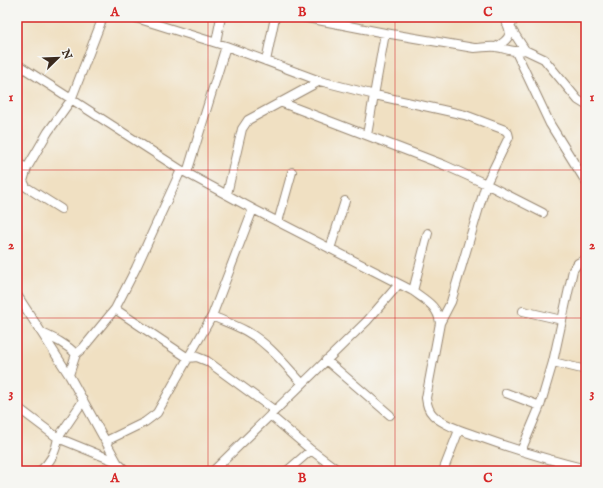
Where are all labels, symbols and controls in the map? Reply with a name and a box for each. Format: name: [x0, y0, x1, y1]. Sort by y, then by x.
text: A: [110, 4, 121, 21]
text: B: [298, 4, 307, 21]
text: C: [483, 4, 493, 21]
north arrow: [38, 38, 78, 78]
text: N: [58, 46, 75, 62]
text: 1: [9, 89, 14, 106]
text: 1: [590, 89, 595, 106]
text: 2: [8, 237, 14, 254]
text: 2: [589, 237, 595, 254]
text: 3: [9, 385, 14, 402]
text: 3: [590, 385, 595, 402]
text: A: [110, 470, 121, 487]
text: B: [298, 470, 307, 487]
text: C: [483, 470, 493, 487]

